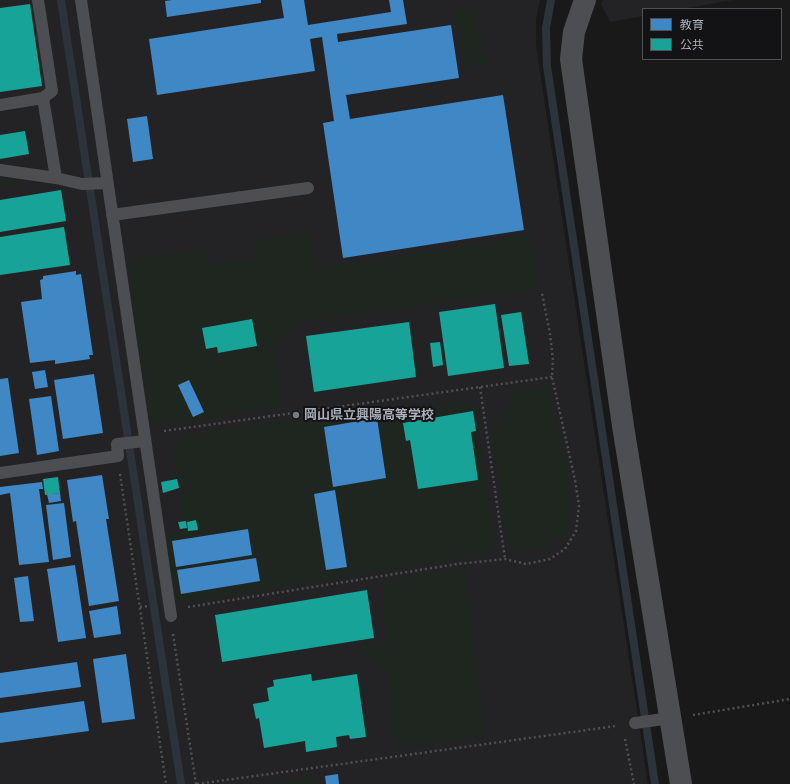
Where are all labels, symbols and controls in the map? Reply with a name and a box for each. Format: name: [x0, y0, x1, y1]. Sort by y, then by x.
legend: [642, 8, 782, 60]
text: 教育: [680, 17, 704, 33]
text: 公共: [680, 37, 704, 53]
place label: 岡山県立興陽高等学校: [304, 407, 434, 423]
marker: 岡山県立興陽高等学校: [291, 410, 301, 420]

